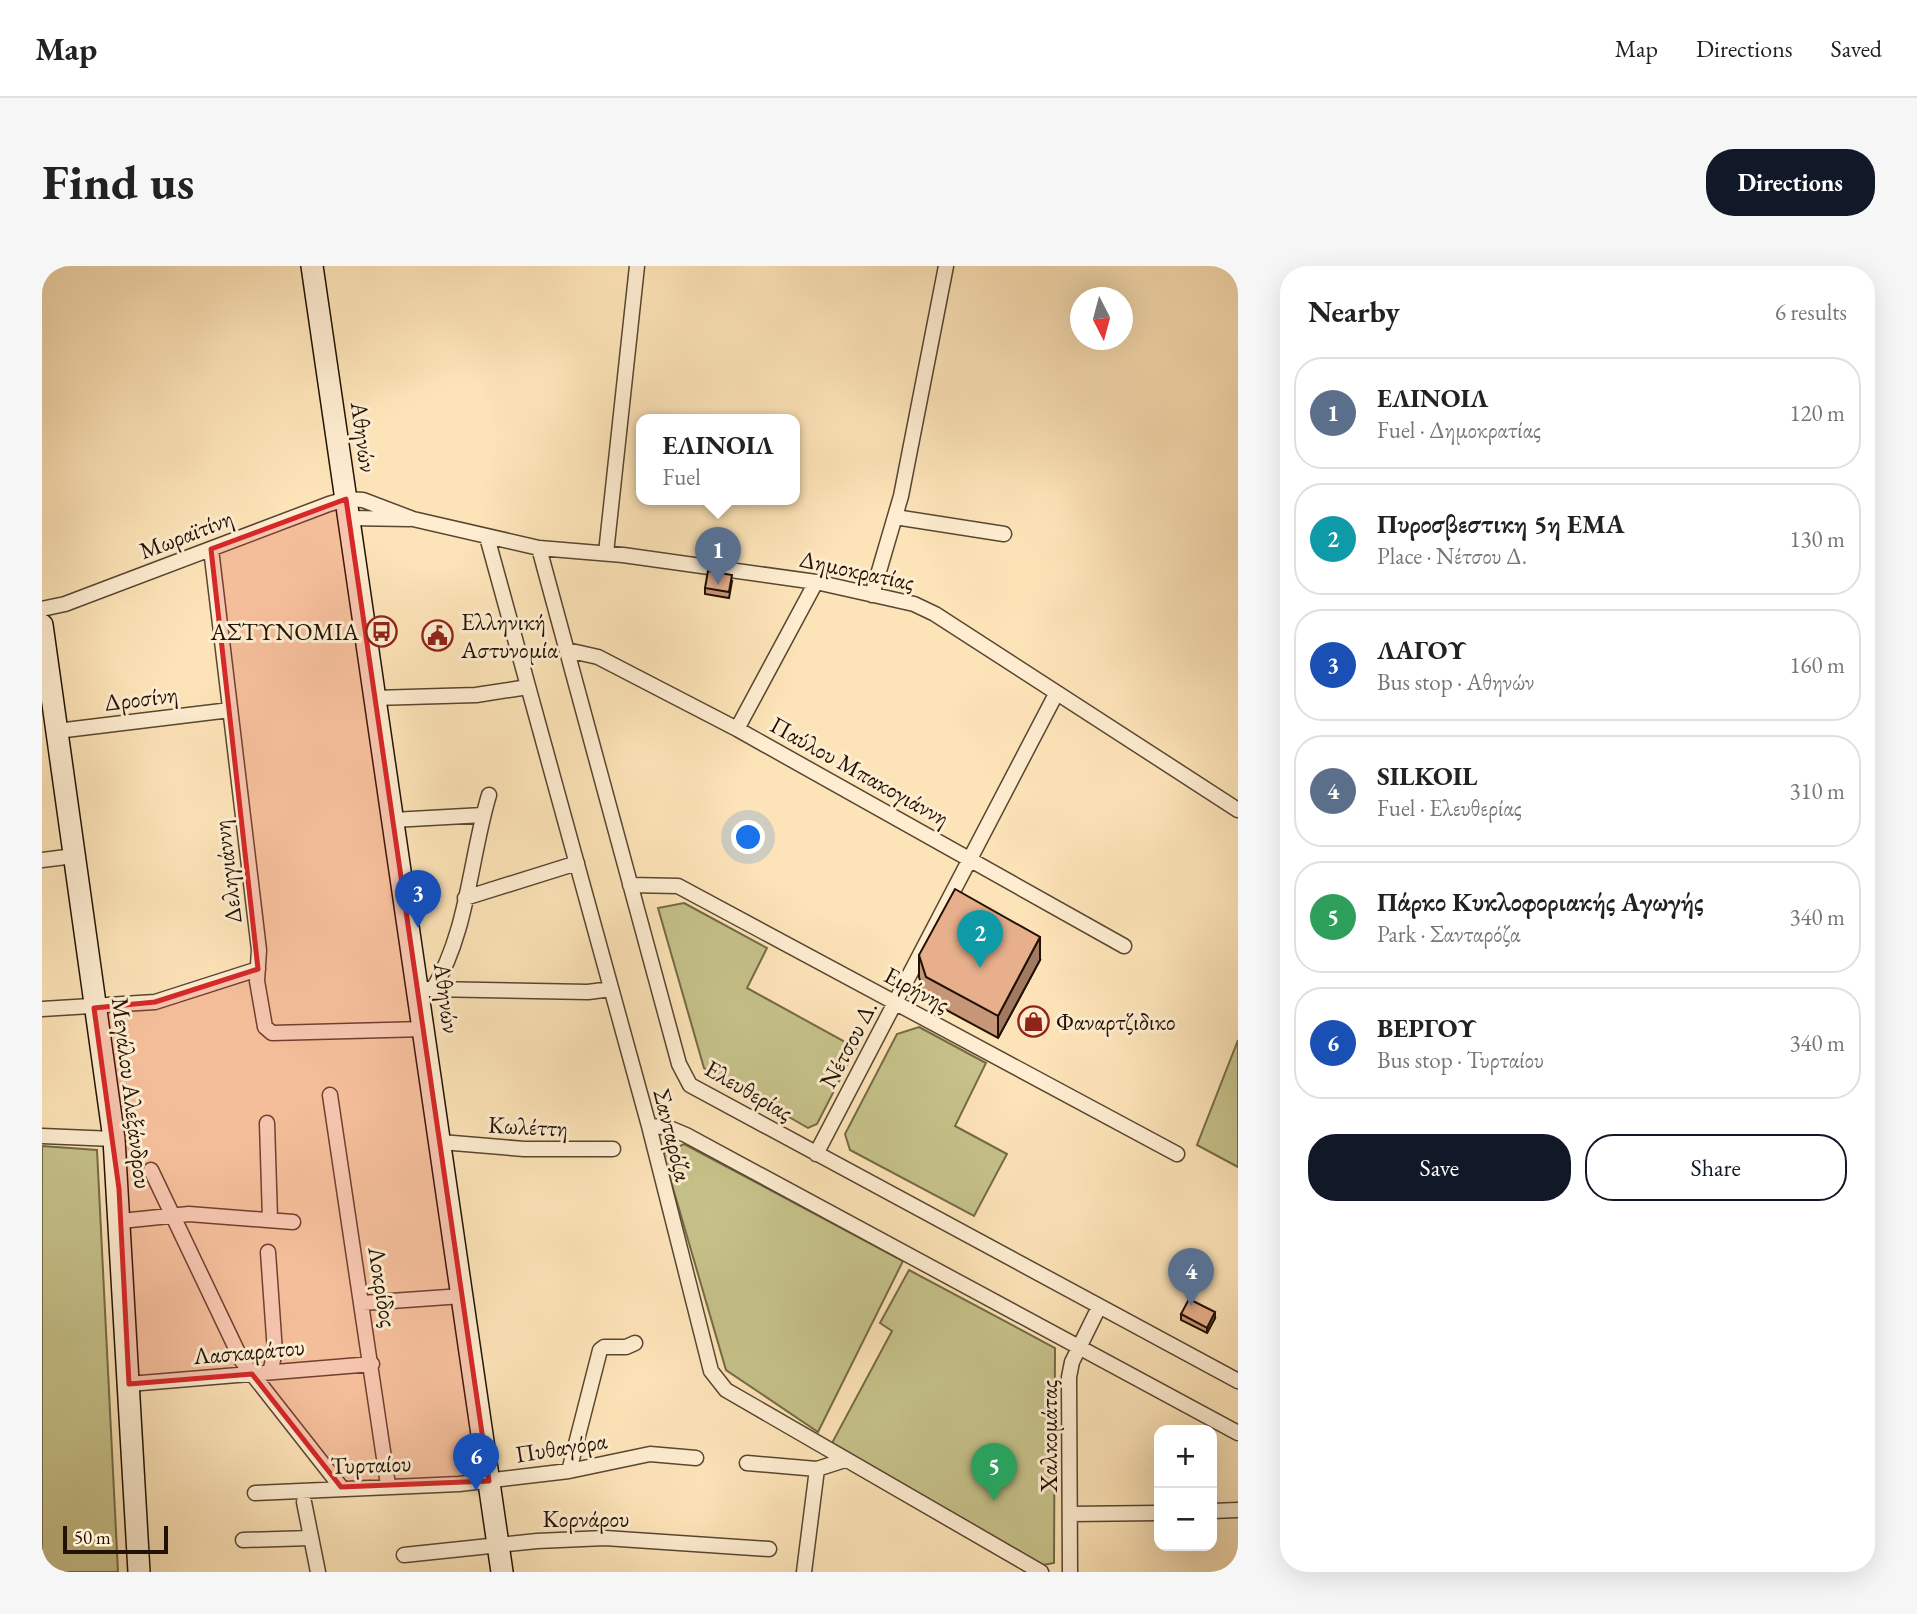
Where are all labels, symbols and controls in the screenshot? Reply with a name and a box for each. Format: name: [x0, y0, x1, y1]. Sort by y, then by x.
text: Map: [35, 27, 97, 70]
text: Map: [1615, 33, 1658, 64]
text: Directions: [1696, 33, 1793, 64]
text: Saved: [1831, 33, 1882, 64]
button: Directions: [1706, 149, 1875, 216]
text: Find us: [42, 150, 194, 214]
north arrow: [1070, 287, 1133, 350]
text: Nearby: [1308, 292, 1400, 331]
text: 6 results: [1775, 297, 1847, 327]
text: ΕΛΙΝΟΙΛ: [1377, 381, 1488, 415]
text: 1: [1327, 398, 1339, 428]
text: 120 m: [1789, 398, 1845, 428]
street label: Αθηνών: [344, 399, 384, 474]
popup: [636, 414, 800, 505]
text: Fuel · Δημοκρατίας: [1377, 415, 1541, 445]
text: ΕΛΙΝΟΙΛ: [662, 428, 774, 462]
text: Fuel: [662, 462, 701, 492]
street label: Μωραϊτίνη: [135, 502, 237, 566]
text: Πυροσβεστικη 5η ΕΜΑ: [1377, 507, 1625, 541]
text: 2: [1327, 524, 1339, 554]
text: 130 m: [1789, 524, 1845, 554]
pin: 1: [695, 527, 741, 585]
text: Place · Νέτσου Δ.: [1377, 541, 1527, 571]
street label: Δημοκρατίας: [797, 543, 917, 597]
place label: Ελληνική Αστυνομία: [460, 606, 558, 665]
bus stop icon: ΑΣΤΥΝΟΜΙΑ: [365, 614, 399, 648]
place label: ΑΣΤΥΝΟΜΙΑ: [209, 616, 359, 647]
public building icon: Ελληνική Αστυνομία: [421, 618, 455, 652]
text: ΛΑΓΟΥ: [1377, 633, 1467, 667]
text: 3: [1327, 650, 1339, 680]
text: 160 m: [1789, 650, 1845, 680]
text: Bus stop · Αθηνών: [1377, 667, 1534, 697]
street label: Δροσίνη: [102, 678, 180, 718]
street label: Παύλου Μπακογιάννη: [765, 709, 955, 833]
text: SILKOIL: [1377, 759, 1478, 793]
text: 4: [1327, 776, 1339, 806]
text: 310 m: [1789, 776, 1845, 806]
text: Fuel · Ελευθερίας: [1377, 793, 1522, 823]
street label: Δεληγιάννη: [205, 819, 249, 925]
your location: [731, 820, 765, 854]
pin: 3: [395, 870, 441, 928]
text: Πάρκο Κυκλοφοριακής Αγωγής: [1377, 885, 1703, 919]
text: 5: [1327, 902, 1339, 932]
text: 340 m: [1789, 902, 1845, 932]
pin: 2: [957, 910, 1003, 968]
text: Park · Σανταρόζα: [1377, 919, 1520, 949]
street label: Ειρήνης: [879, 959, 955, 1019]
street label: Αθηνών: [427, 960, 467, 1035]
street label: Νέτσου Δ.: [812, 995, 884, 1093]
street label: Μεγάλου Αλεξάνδρου: [105, 996, 159, 1190]
shop icon: Φαναρτζιδικο: [1016, 1004, 1050, 1038]
place label: Φαναρτζιδικο: [1056, 1006, 1176, 1037]
text: ΒΕΡΓΟΥ: [1377, 1011, 1477, 1045]
text: 6: [1327, 1028, 1339, 1058]
text: 340 m: [1789, 1028, 1845, 1058]
text: Bus stop · Τυρταίου: [1377, 1045, 1544, 1075]
street label: Ελευθερίας: [699, 1052, 799, 1128]
street label: Σανταρόζα: [647, 1086, 699, 1185]
street label: Κωλέττη: [487, 1108, 569, 1144]
button: Save: [1308, 1134, 1571, 1201]
button: Share: [1585, 1134, 1847, 1201]
street label: Λοκρίδος: [361, 1243, 405, 1330]
pin: 4: [1168, 1248, 1214, 1306]
street label: Λασκαράτου: [191, 1331, 306, 1371]
street label: Χαλκομάτας: [1033, 1380, 1064, 1493]
street label: Πυθαγόρα: [513, 1424, 609, 1470]
map controls: [1154, 1425, 1217, 1551]
button: +: [1154, 1425, 1217, 1488]
pin: 6: [453, 1433, 499, 1491]
pin: 5: [971, 1443, 1017, 1501]
street label: Τυρταίου: [330, 1447, 412, 1481]
button: −: [1154, 1488, 1217, 1551]
street label: Κορνάρου: [543, 1503, 629, 1534]
scale bar: [63, 1523, 168, 1555]
text: 50 m: [74, 1525, 111, 1550]

